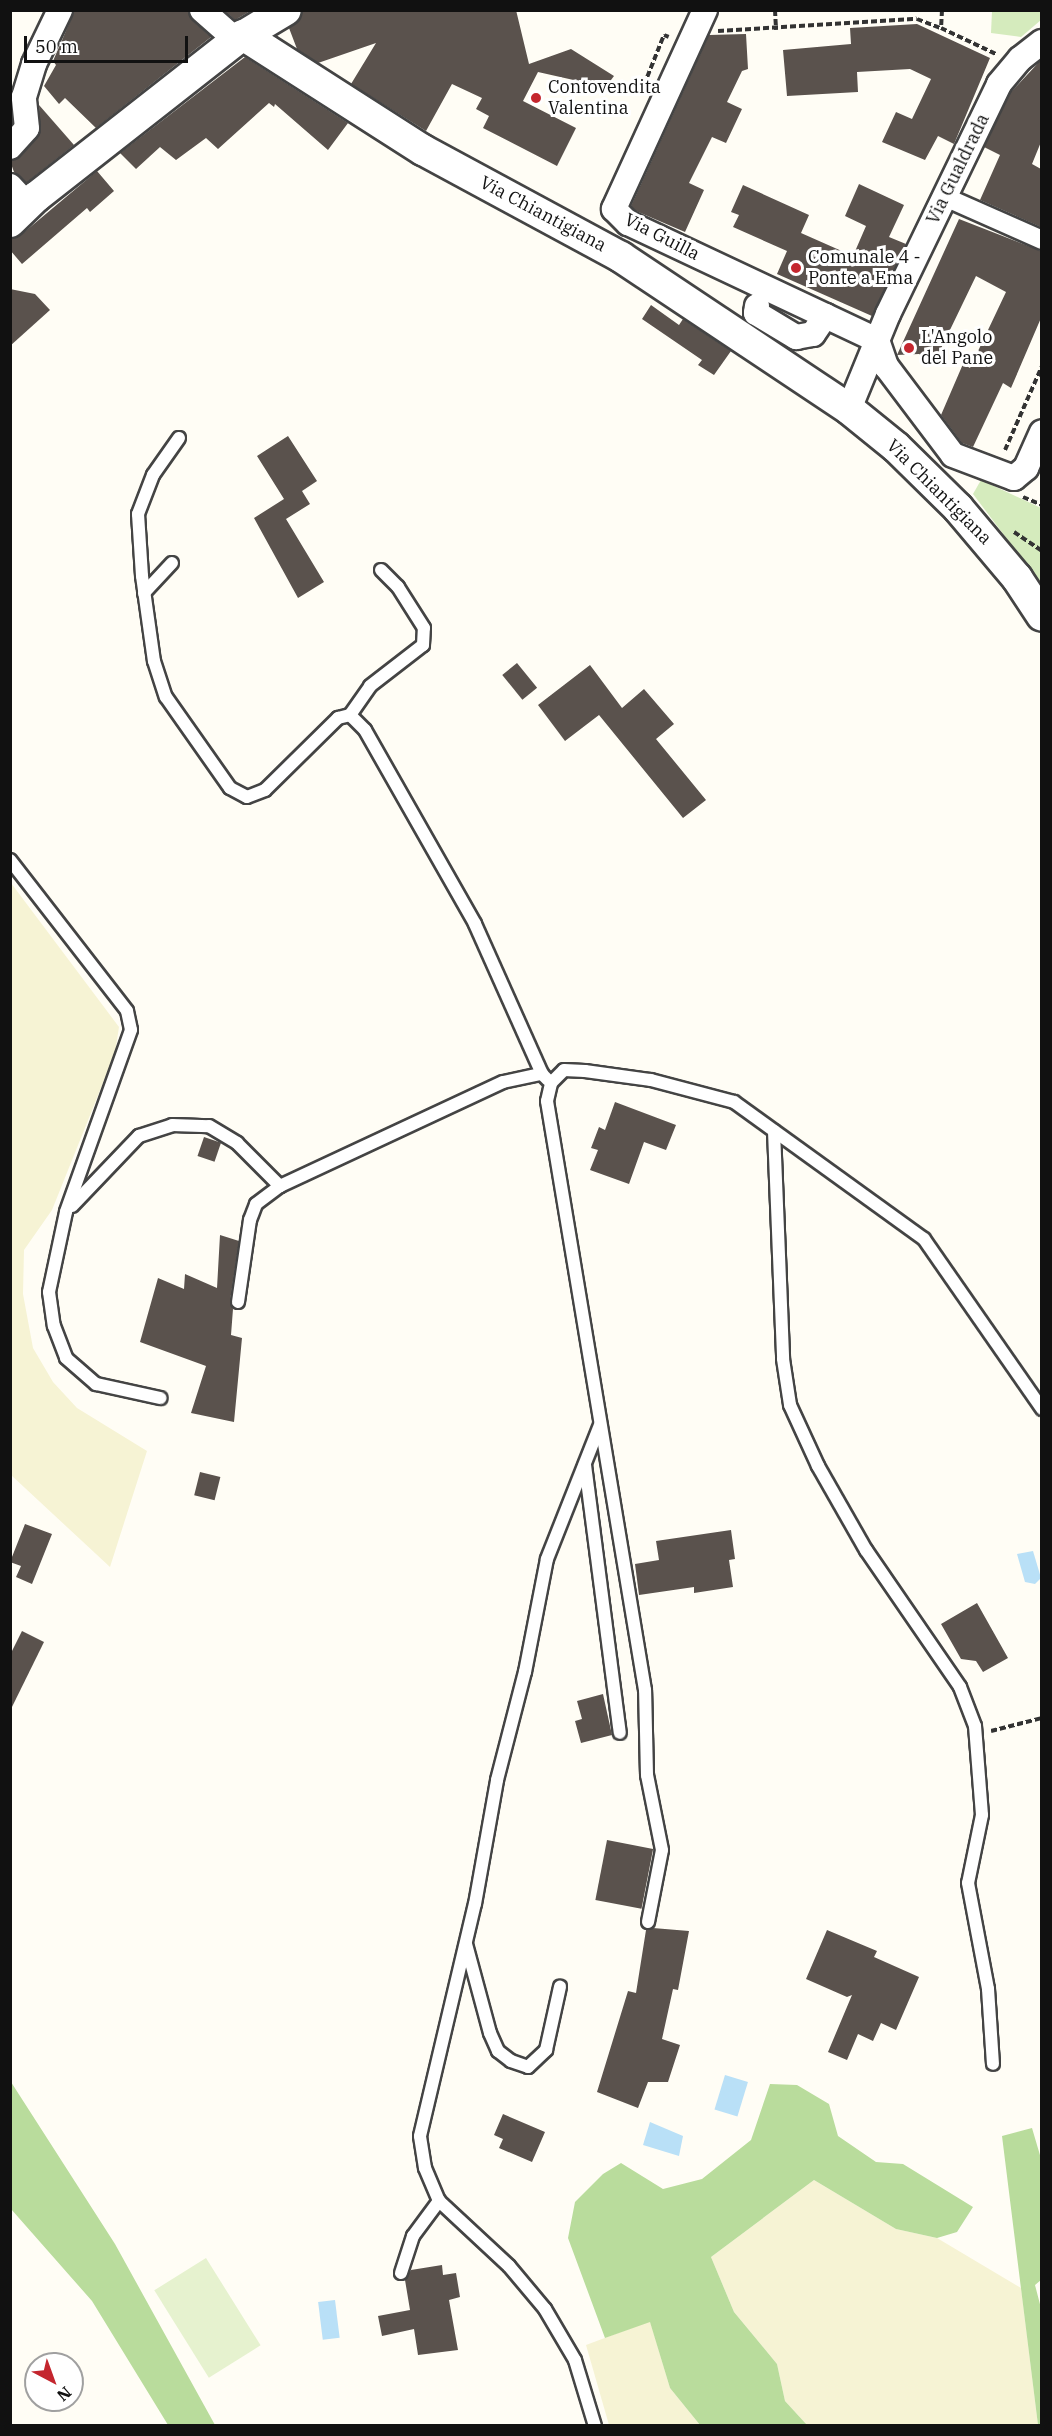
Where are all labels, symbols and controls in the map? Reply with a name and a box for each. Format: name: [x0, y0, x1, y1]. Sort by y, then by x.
scale bar: [27, 24, 190, 62]
text: 50 m: [35, 35, 78, 58]
place label: Contovendita Valentina: [548, 77, 661, 119]
marker: Contovendita Valentina: [529, 91, 543, 105]
street label: Via Gualdrada: [922, 110, 994, 228]
street label: Via Chiantigiana: [476, 172, 610, 256]
street label: Via Guilla: [621, 209, 703, 265]
place label: Comunale 4 - Ponte a Ema: [808, 247, 921, 290]
marker: Comunale 4 - Ponte a Ema: [789, 261, 803, 275]
place label: L'Angolo del Pane: [921, 327, 993, 370]
marker: L'Angolo del Pane: [902, 341, 916, 355]
street label: Via Chiantigiana: [882, 435, 996, 549]
north arrow: [24, 2352, 84, 2412]
text: N: [53, 2382, 76, 2406]

